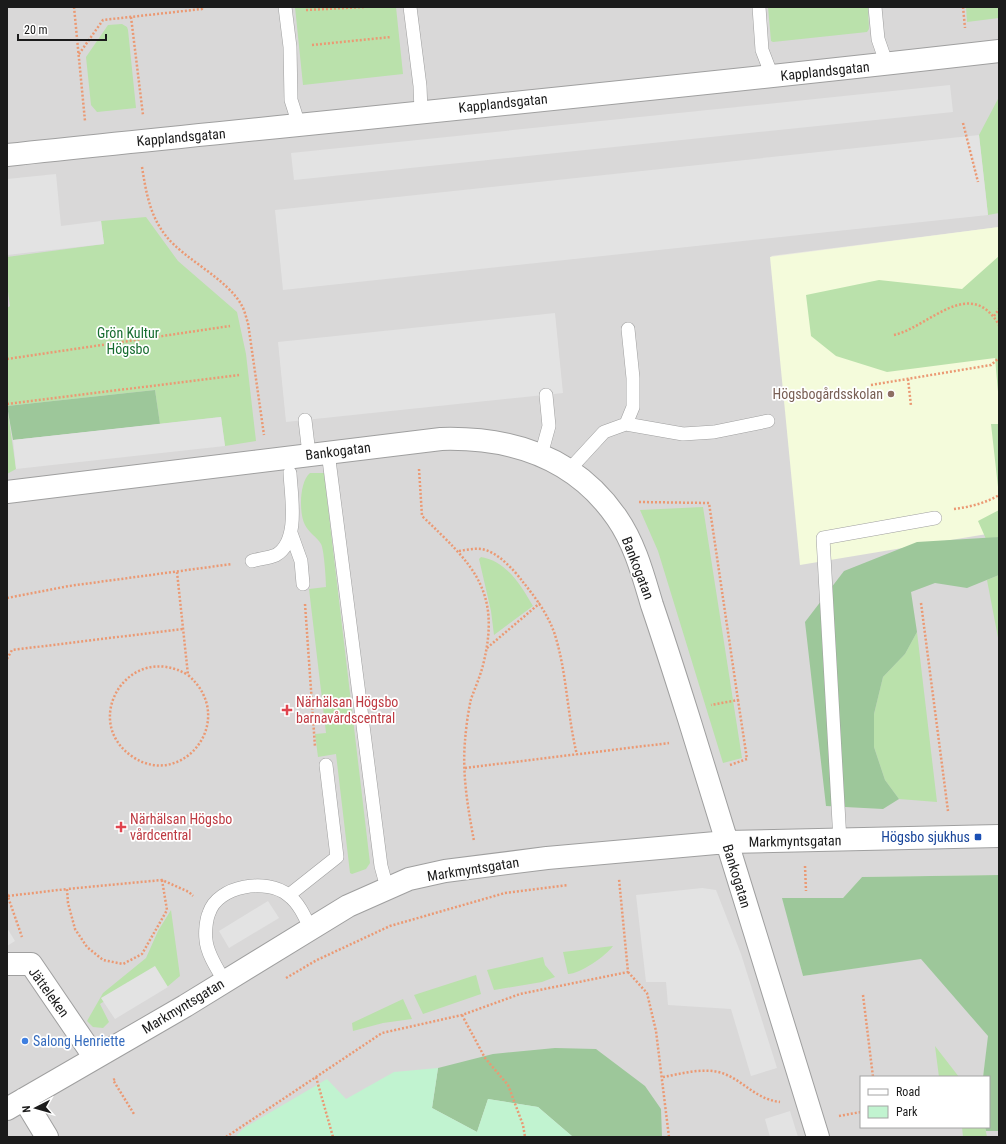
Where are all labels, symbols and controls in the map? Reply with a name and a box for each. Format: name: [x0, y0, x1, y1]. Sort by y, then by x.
scale bar: [18, 16, 106, 42]
text: 20 m: [24, 23, 48, 37]
street label: Kapplandsgatan: [780, 58, 870, 84]
street label: Kapplandsgatan: [458, 90, 548, 116]
street label: Kapplandsgatan: [136, 125, 226, 149]
park label: Grön Kultur Högsbo: [97, 325, 159, 357]
place label: Högsbogårdsskolan: [773, 386, 883, 402]
marker: Högsbogårdsskolan: [886, 389, 896, 399]
street label: Bankogatan: [304, 439, 372, 463]
street label: Bankogatan: [619, 534, 657, 602]
place label: Närhälsan Högsbo barnavårdscentral: [296, 694, 398, 726]
marker: Närhälsan Högsbo barnavårdscentral: [281, 704, 293, 716]
place label: Närhälsan Högsbo vårdcentral: [130, 811, 232, 843]
marker: Närhälsan Högsbo vårdcentral: [115, 821, 127, 833]
place label: Högsbo sjukhus: [881, 829, 970, 845]
street label: Markmyntsgatan: [748, 832, 842, 850]
marker: Högsbo sjukhus: [973, 832, 983, 842]
street label: Bankogatan: [720, 842, 754, 910]
street label: Markmyntsgatan: [426, 854, 520, 884]
street label: Jätteleken: [26, 964, 72, 1020]
street label: Markmyntsgatan: [139, 975, 227, 1037]
place label: Salong Henriette: [33, 1033, 125, 1049]
marker: Salong Henriette: [20, 1036, 30, 1046]
legend: [860, 1076, 990, 1128]
text: Road: [896, 1085, 920, 1099]
north arrow: [16, 1088, 56, 1128]
text: N: [20, 1105, 33, 1113]
text: Park: [896, 1105, 918, 1119]

